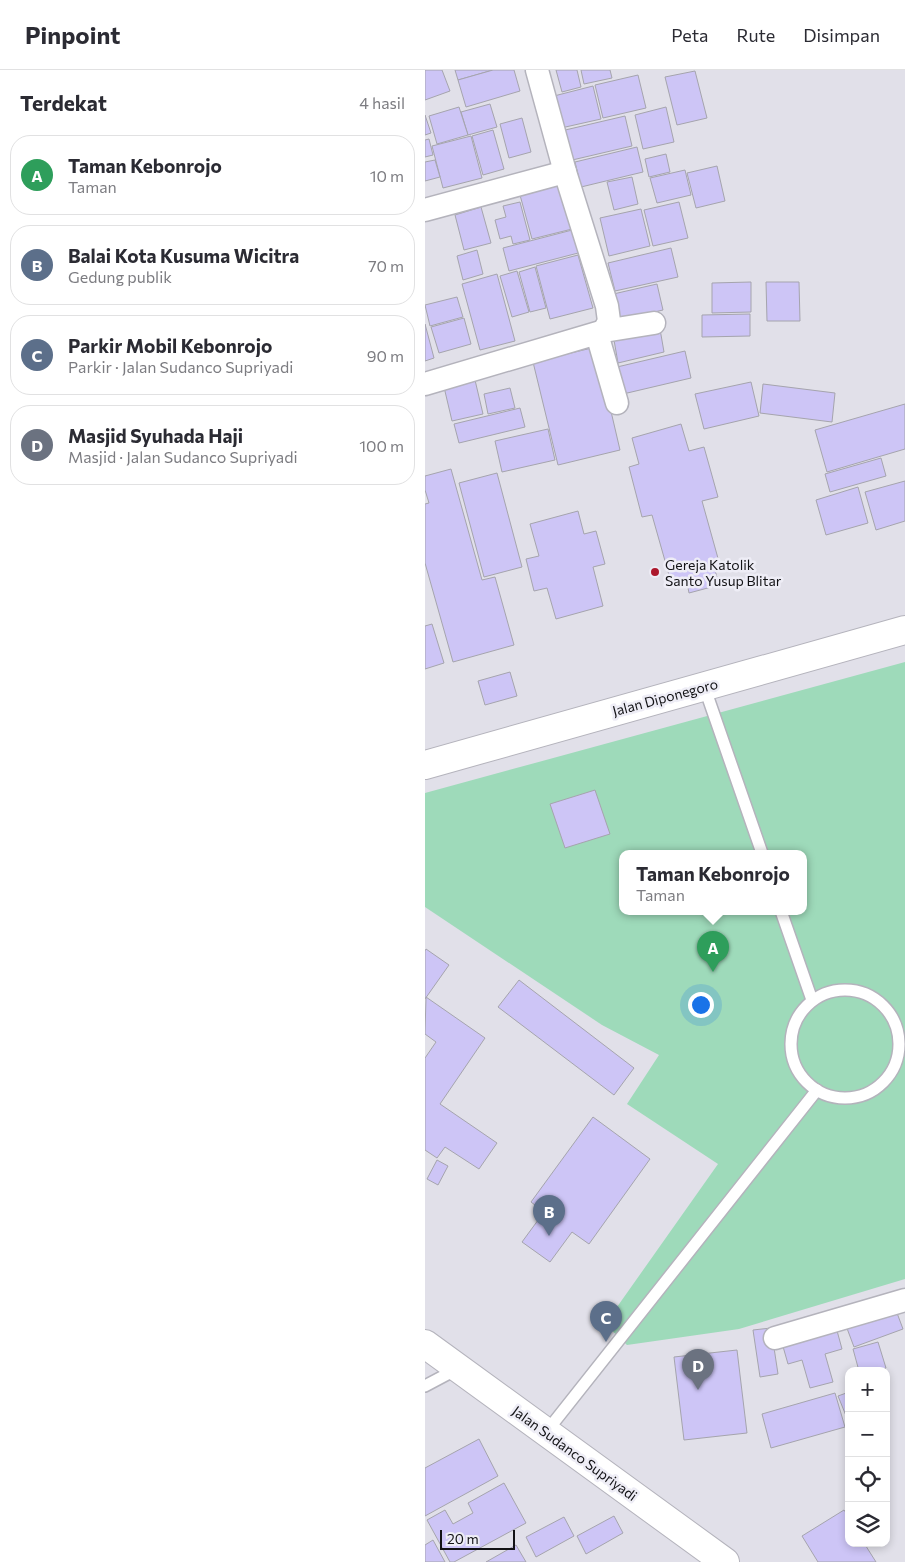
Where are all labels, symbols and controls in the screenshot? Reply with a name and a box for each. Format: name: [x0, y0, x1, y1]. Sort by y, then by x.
text: Pinpoint: [25, 20, 120, 49]
text: Peta: [671, 24, 708, 46]
text: Rute: [736, 24, 775, 46]
text: Disimpan: [803, 24, 880, 46]
text: Terdekat: [20, 90, 107, 115]
text: 4 hasil: [359, 93, 405, 112]
text: Taman Kebonrojo: [68, 154, 222, 177]
text: A: [31, 166, 43, 185]
text: 10 m: [370, 166, 404, 185]
text: Taman: [68, 177, 117, 196]
text: Balai Kota Kusuma Wicitra: [68, 244, 299, 267]
text: B: [32, 256, 42, 275]
text: 70 m: [368, 256, 404, 275]
text: Gedung publik: [68, 267, 172, 286]
text: Parkir Mobil Kebonrojo: [68, 334, 272, 357]
text: C: [32, 346, 42, 365]
text: 90 m: [367, 346, 404, 365]
text: Parkir · Jalan Sudanco Supriyadi: [68, 357, 293, 376]
text: Masjid Syuhada Haji: [68, 424, 243, 447]
text: D: [31, 436, 43, 455]
text: 100 m: [359, 436, 404, 455]
text: Masjid · Jalan Sudanco Supriyadi: [68, 447, 298, 466]
place label: Gereja Katolik Santo Yusup Blitar: [665, 556, 782, 589]
marker: Gereja Katolik Santo Yusup Blitar: [649, 566, 661, 578]
street label: Jalan Diponegoro: [610, 675, 720, 719]
popup: [619, 850, 807, 915]
text: Taman Kebonrojo: [636, 862, 790, 885]
text: Taman: [636, 885, 685, 904]
pin: A: [697, 931, 729, 972]
your location: [688, 992, 714, 1018]
pin: B: [533, 1195, 565, 1236]
pin: C: [590, 1301, 622, 1342]
pin: D: [682, 1349, 714, 1390]
map controls: [845, 1367, 890, 1547]
button: +: [845, 1367, 890, 1412]
street label: Jalan Sudanco Supriyadi: [509, 1402, 641, 1504]
button: −: [845, 1412, 890, 1457]
button: locate: [845, 1457, 890, 1502]
button: layers: [845, 1502, 890, 1547]
scale bar: [440, 1527, 515, 1550]
text: 20 m: [447, 1530, 479, 1547]

